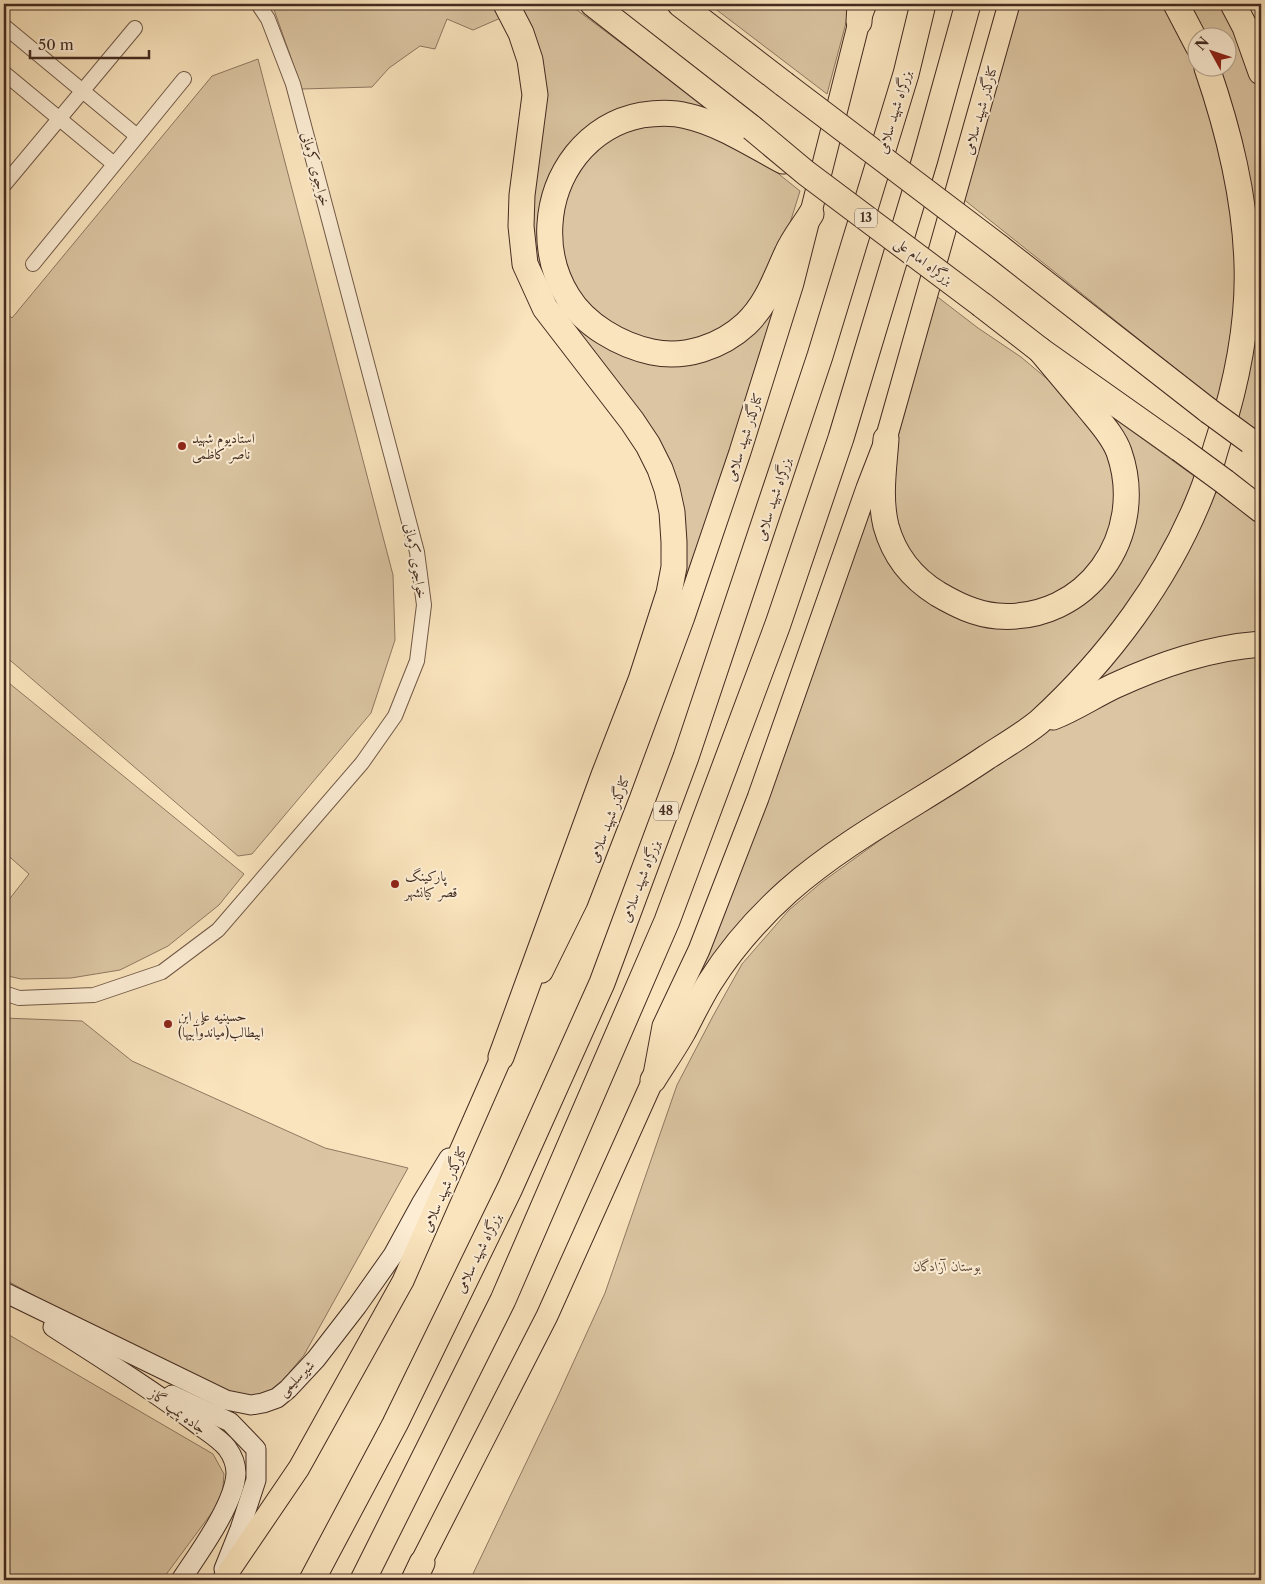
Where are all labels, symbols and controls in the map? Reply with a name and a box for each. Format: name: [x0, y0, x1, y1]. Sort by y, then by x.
scale bar: [30, 28, 149, 60]
north arrow: [1188, 28, 1238, 78]
text: N: [1191, 33, 1213, 54]
text: 50 m: [38, 35, 74, 54]
street label: کنارگذر شهید سلامی: [958, 63, 1002, 157]
street label: بزرگراه شهید سلامی: [873, 67, 916, 156]
street label: خواجوی کرمانی: [297, 130, 335, 208]
road number: 13: [855, 208, 877, 228]
street label: بزرگراه امام علی: [889, 233, 957, 292]
street label: کنارگذر شهید سلامی: [720, 390, 768, 484]
place label: استادیوم شهید ناصر کاظمی: [192, 429, 255, 464]
marker: استادیوم شهید ناصر کاظمی: [176, 440, 188, 452]
street label: بزرگراه شهید سلامی: [751, 455, 796, 543]
street label: خواجوی کرمانی: [401, 522, 431, 600]
street label: کنارگذر شهید سلامی: [583, 772, 635, 865]
road number: 48: [654, 801, 678, 820]
street label: بزرگراه شهید سلامی: [616, 837, 665, 925]
place label: پارکینگ قصر کیانشهر: [403, 867, 457, 902]
marker: پارکینگ قصر کیانشهر: [389, 878, 401, 890]
place label: حسینیه علی ابن ابیطالب(میاندوآبیها): [178, 1007, 264, 1042]
marker: حسینیه علی ابن ابیطالب(میاندوآبیها): [162, 1018, 174, 1030]
street label: کنارگذر شهید سلامی: [416, 1143, 472, 1235]
street label: بزرگراه شهید سلامی: [451, 1210, 506, 1296]
park label: بوستان آزادگان: [913, 1257, 981, 1275]
street label: شیرسلیمی: [274, 1356, 319, 1401]
street label: جاده پمپ گاز: [143, 1383, 210, 1439]

